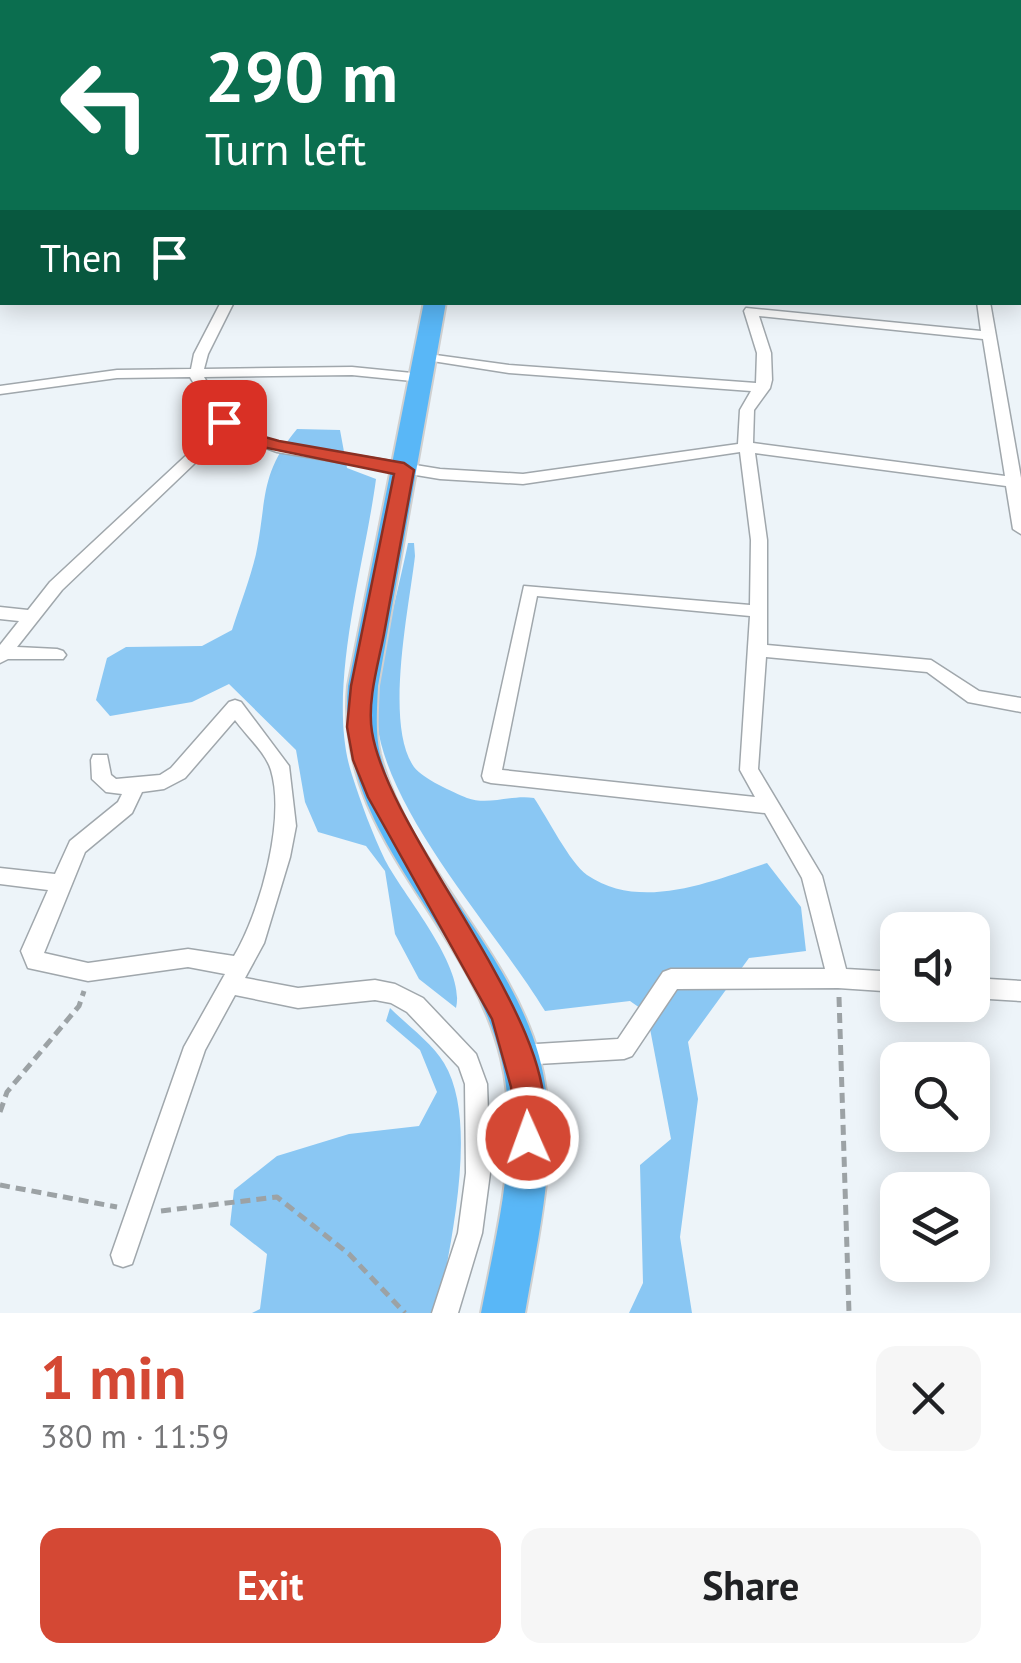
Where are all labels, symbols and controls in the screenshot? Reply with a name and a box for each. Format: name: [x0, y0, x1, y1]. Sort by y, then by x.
text: 290 m: [205, 31, 398, 121]
icon: left: [40, 40, 170, 170]
text: Turn left: [205, 119, 366, 177]
icon: arrive: [142, 230, 197, 285]
text: Then: [40, 233, 122, 282]
pin: [182, 380, 267, 465]
icon: arrive: [197, 395, 252, 450]
map controls: [880, 912, 990, 1282]
button: sound: [880, 912, 990, 1022]
button: search: [880, 1042, 990, 1152]
position arrow: [476, 1086, 580, 1190]
button: layers: [880, 1172, 990, 1282]
text: 1 min: [40, 1338, 186, 1416]
button: close: [876, 1346, 981, 1451]
text: 380 m · 11:59: [40, 1415, 229, 1457]
button: Exit: [40, 1528, 501, 1643]
button: Share: [521, 1528, 981, 1643]

